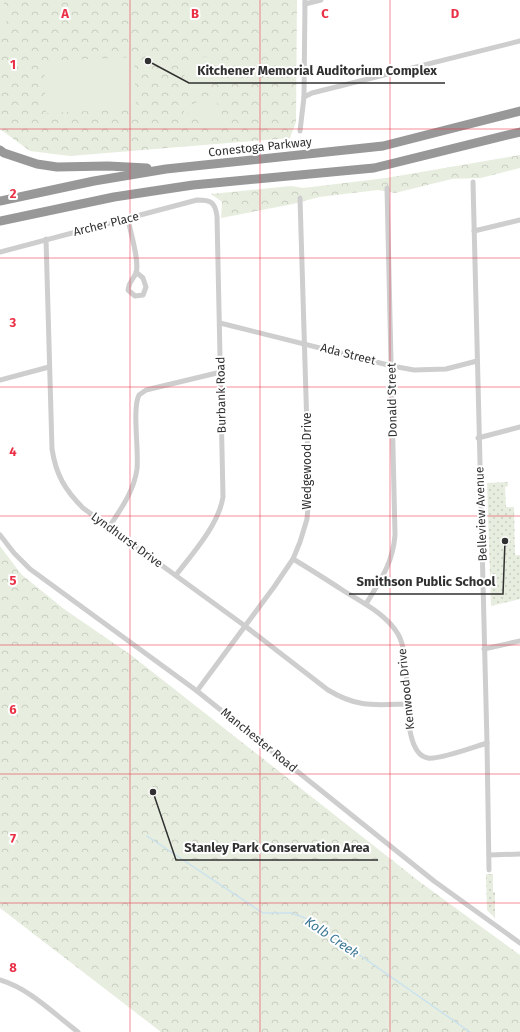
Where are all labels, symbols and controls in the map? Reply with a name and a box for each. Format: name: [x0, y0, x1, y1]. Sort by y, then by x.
text: A: [60, 6, 69, 21]
text: B: [191, 6, 199, 21]
text: C: [321, 6, 329, 21]
text: D: [451, 6, 460, 21]
text: 1: [10, 57, 16, 72]
callout: Kitchener Memorial Auditorium Complex: [189, 58, 445, 83]
text: Kitchener Memorial Auditorium Complex: [197, 63, 437, 78]
street label: Conestoga Parkway: [208, 135, 312, 159]
text: 2: [10, 186, 17, 201]
street label: Archer Place: [72, 209, 140, 239]
text: 3: [9, 315, 17, 330]
street label: Ada Street: [319, 340, 378, 368]
street label: Burbank Road: [213, 357, 229, 433]
street label: Donald Street: [384, 362, 400, 437]
street label: Wedgewood Drive: [300, 412, 314, 510]
text: 4: [9, 444, 17, 459]
street label: Belleview Avenue: [472, 466, 490, 562]
street label: Lyndhurst Drive: [89, 509, 165, 571]
callout: Smithson Public School: [349, 569, 503, 594]
text: 5: [10, 573, 17, 588]
text: Smithson Public School: [357, 574, 496, 589]
street label: Kenwood Drive: [395, 648, 417, 730]
text: 6: [9, 702, 17, 717]
street label: Manchester Road: [218, 705, 300, 775]
text: 7: [10, 831, 16, 846]
callout: Stanley Park Conservation Area: [176, 835, 378, 860]
text: Stanley Park Conservation Area: [184, 840, 370, 855]
water label: Kolb Creek: [302, 914, 362, 960]
text: 8: [9, 960, 17, 975]

